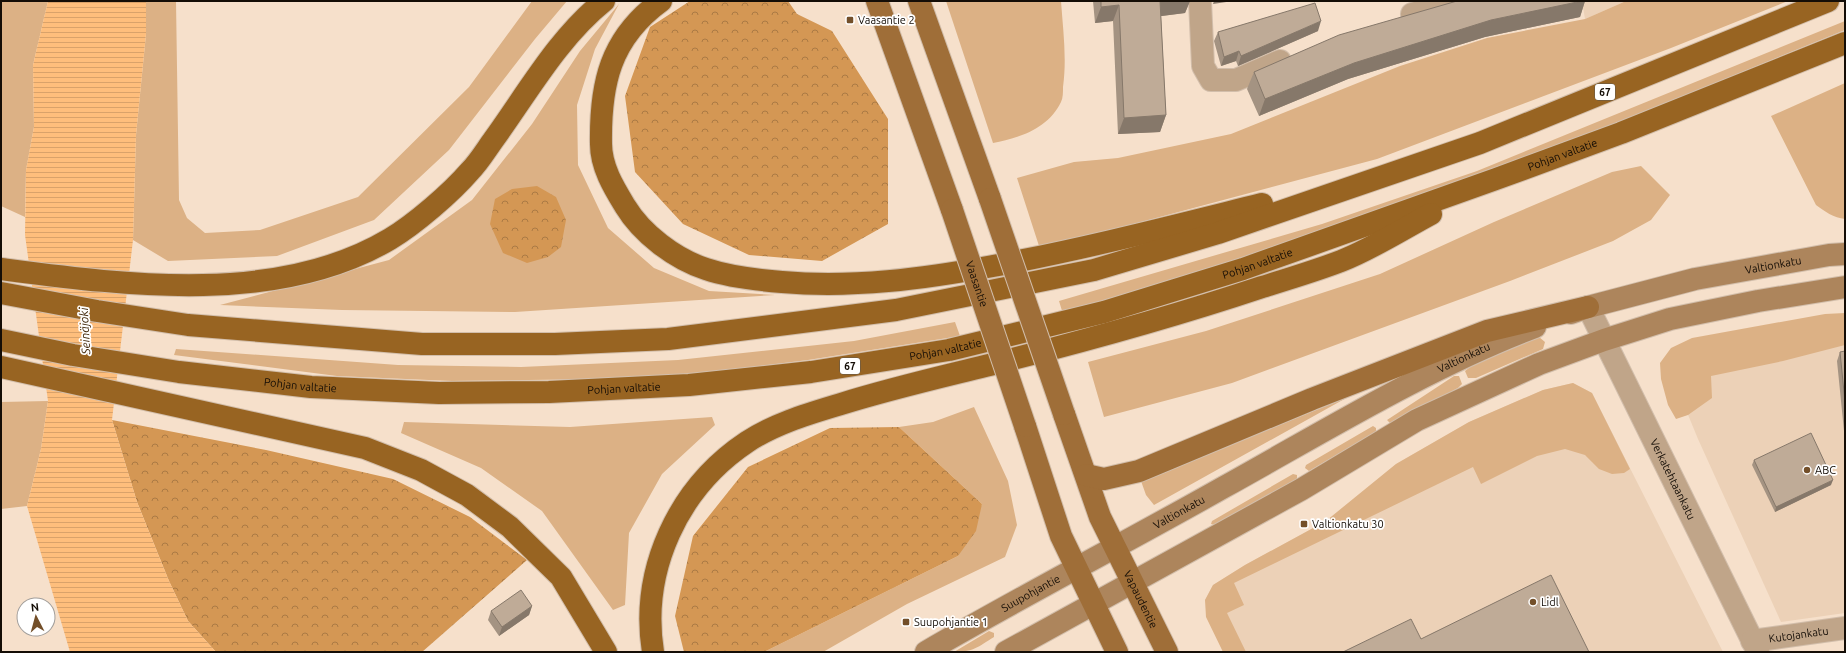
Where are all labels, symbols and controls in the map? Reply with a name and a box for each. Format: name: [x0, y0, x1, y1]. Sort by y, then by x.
place label: Vaasantie 2: [858, 14, 915, 26]
marker: Vaasantie 2: [845, 15, 855, 25]
road number: 67: [1595, 84, 1615, 100]
street label: Pohjan valtatie: [1526, 136, 1599, 173]
street label: Pohjan valtatie: [1221, 246, 1294, 281]
street label: Valtionkatu: [1744, 254, 1802, 276]
street label: Vaasantie: [964, 259, 990, 309]
water label: Seinäjoki: [77, 306, 92, 356]
street label: Pohjan valtatie: [908, 336, 983, 362]
street label: Valtionkatu: [1435, 340, 1492, 375]
road number: 67: [840, 358, 860, 374]
street label: Pohjan valtatie: [263, 376, 337, 394]
street label: Pohjan valtatie: [587, 380, 661, 396]
street label: Verkatehtaankatu: [1648, 437, 1698, 522]
place label: ABC: [1815, 464, 1836, 476]
marker: ABC: [1802, 465, 1812, 475]
street label: Valtionkatu: [1151, 493, 1207, 531]
place label: Valtionkatu 30: [1312, 518, 1384, 530]
marker: Valtionkatu 30: [1299, 519, 1309, 529]
street label: Vapaudentie: [1122, 569, 1160, 630]
street label: Suupohjantie: [999, 572, 1062, 614]
place label: Lidl: [1541, 596, 1559, 608]
north arrow: [16, 597, 56, 637]
marker: Lidl: [1528, 597, 1538, 607]
text: N: [30, 601, 40, 613]
place label: Suupohjantie 1: [914, 616, 988, 628]
marker: Suupohjantie 1: [901, 617, 911, 627]
street label: Kutojankatu: [1768, 624, 1829, 645]

